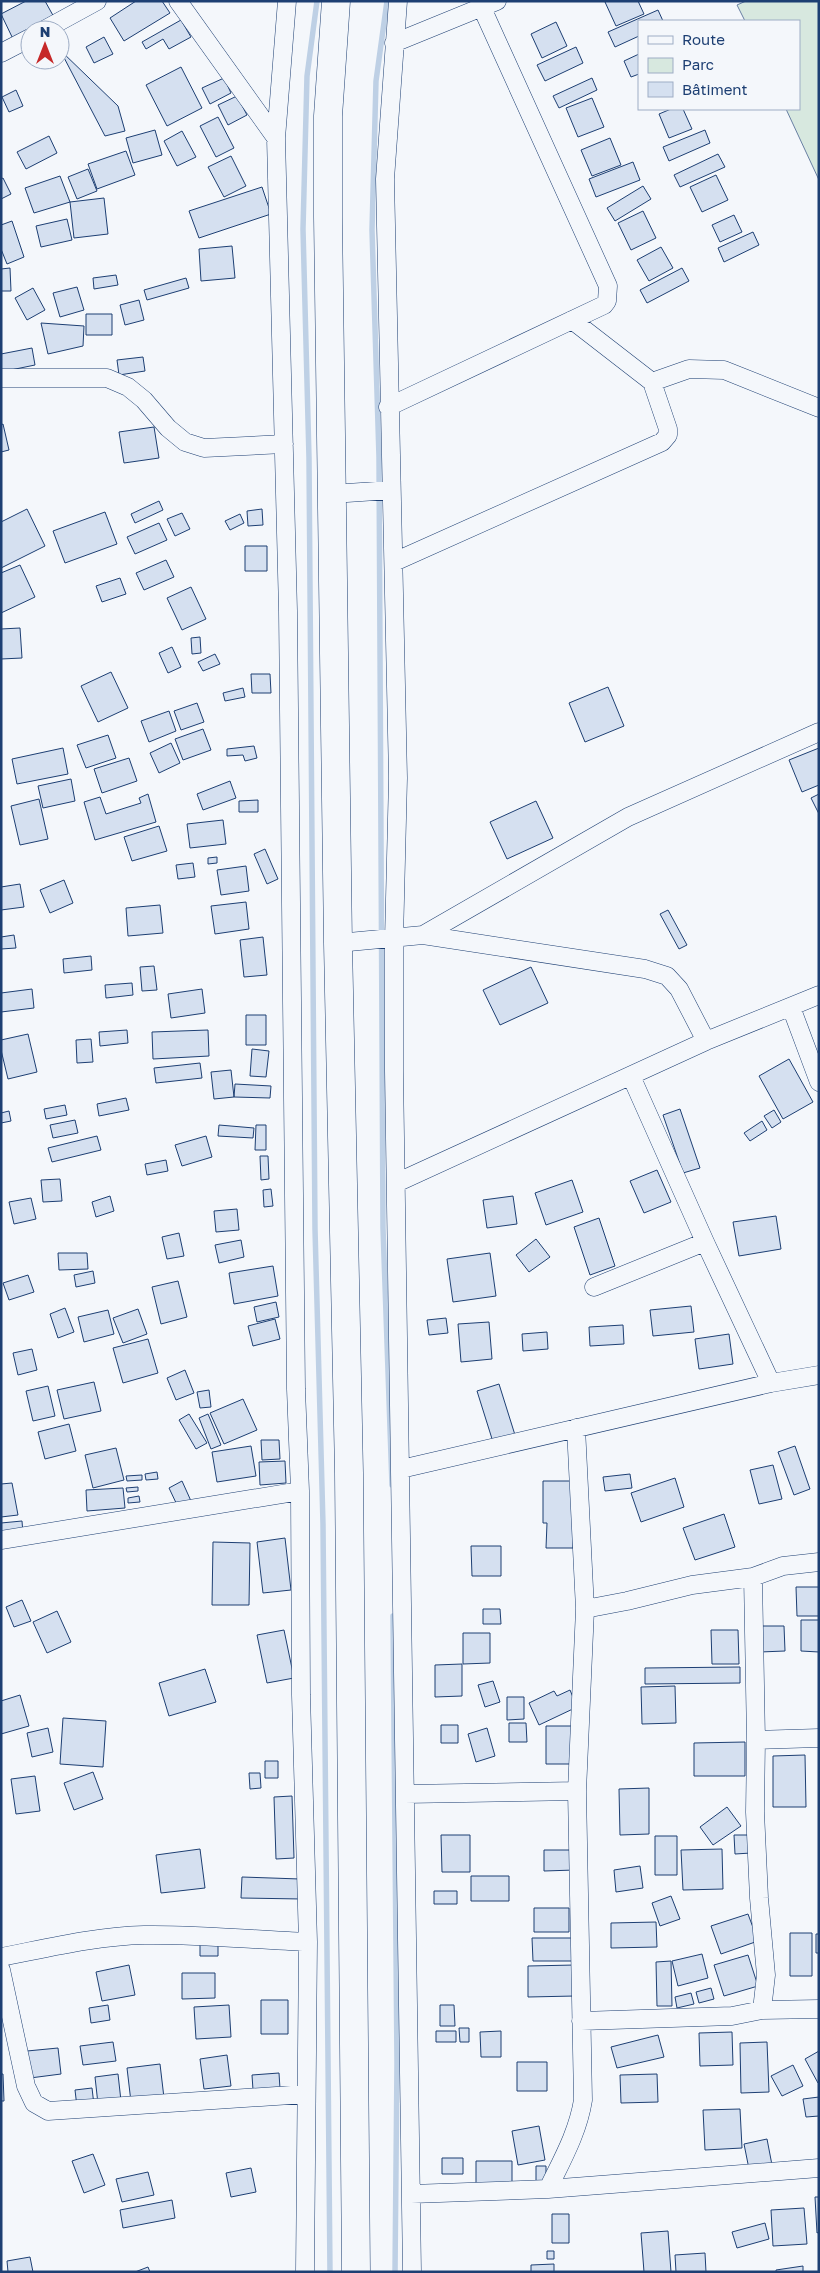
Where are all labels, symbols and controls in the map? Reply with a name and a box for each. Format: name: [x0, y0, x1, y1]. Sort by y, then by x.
north arrow: [20, 20, 70, 70]
legend: [638, 20, 800, 110]
text: N: [40, 23, 50, 40]
text: Route: [682, 30, 725, 48]
text: Parc: [682, 55, 714, 73]
text: Bâtiment: [682, 80, 747, 98]

